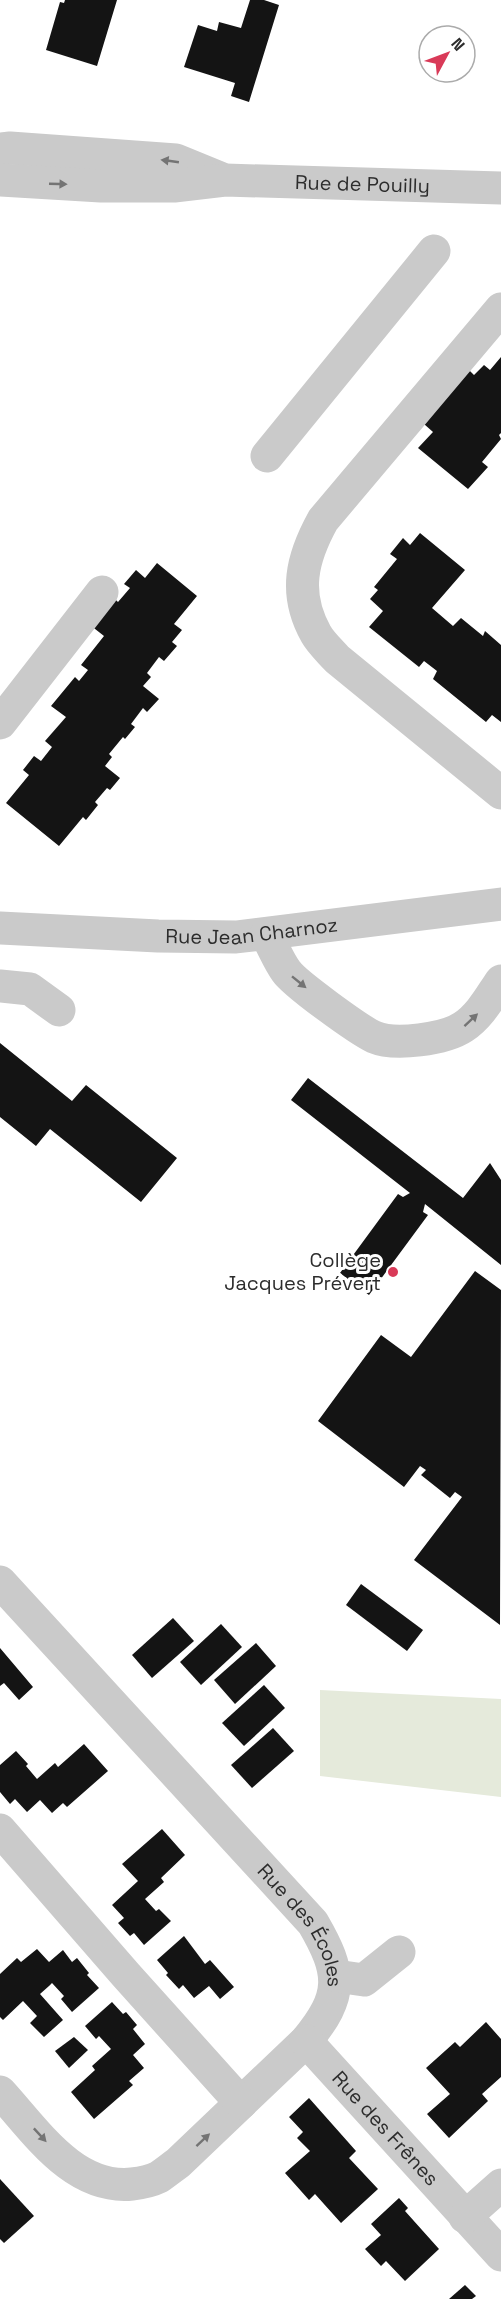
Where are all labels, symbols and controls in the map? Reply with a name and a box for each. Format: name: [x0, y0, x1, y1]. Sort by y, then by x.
north arrow: [417, 24, 477, 84]
text: N: [446, 34, 469, 55]
one-way arrow: [160, 156, 179, 165]
street label: Rue de Pouilly: [295, 169, 430, 199]
one-way arrow: [49, 179, 68, 189]
street label: Rue Jean Charnoz: [165, 911, 339, 951]
one-way arrow: [291, 976, 307, 989]
one-way arrow: [463, 1013, 478, 1027]
place label: Collège Jacques Prévert: [224, 1247, 381, 1296]
marker: Collège Jacques Prévert: [386, 1265, 400, 1279]
street label: Rue des Écoles: [252, 1858, 348, 1987]
street label: Rue des Frênes: [326, 2065, 445, 2191]
one-way arrow: [33, 2127, 46, 2142]
one-way arrow: [195, 2133, 210, 2147]

